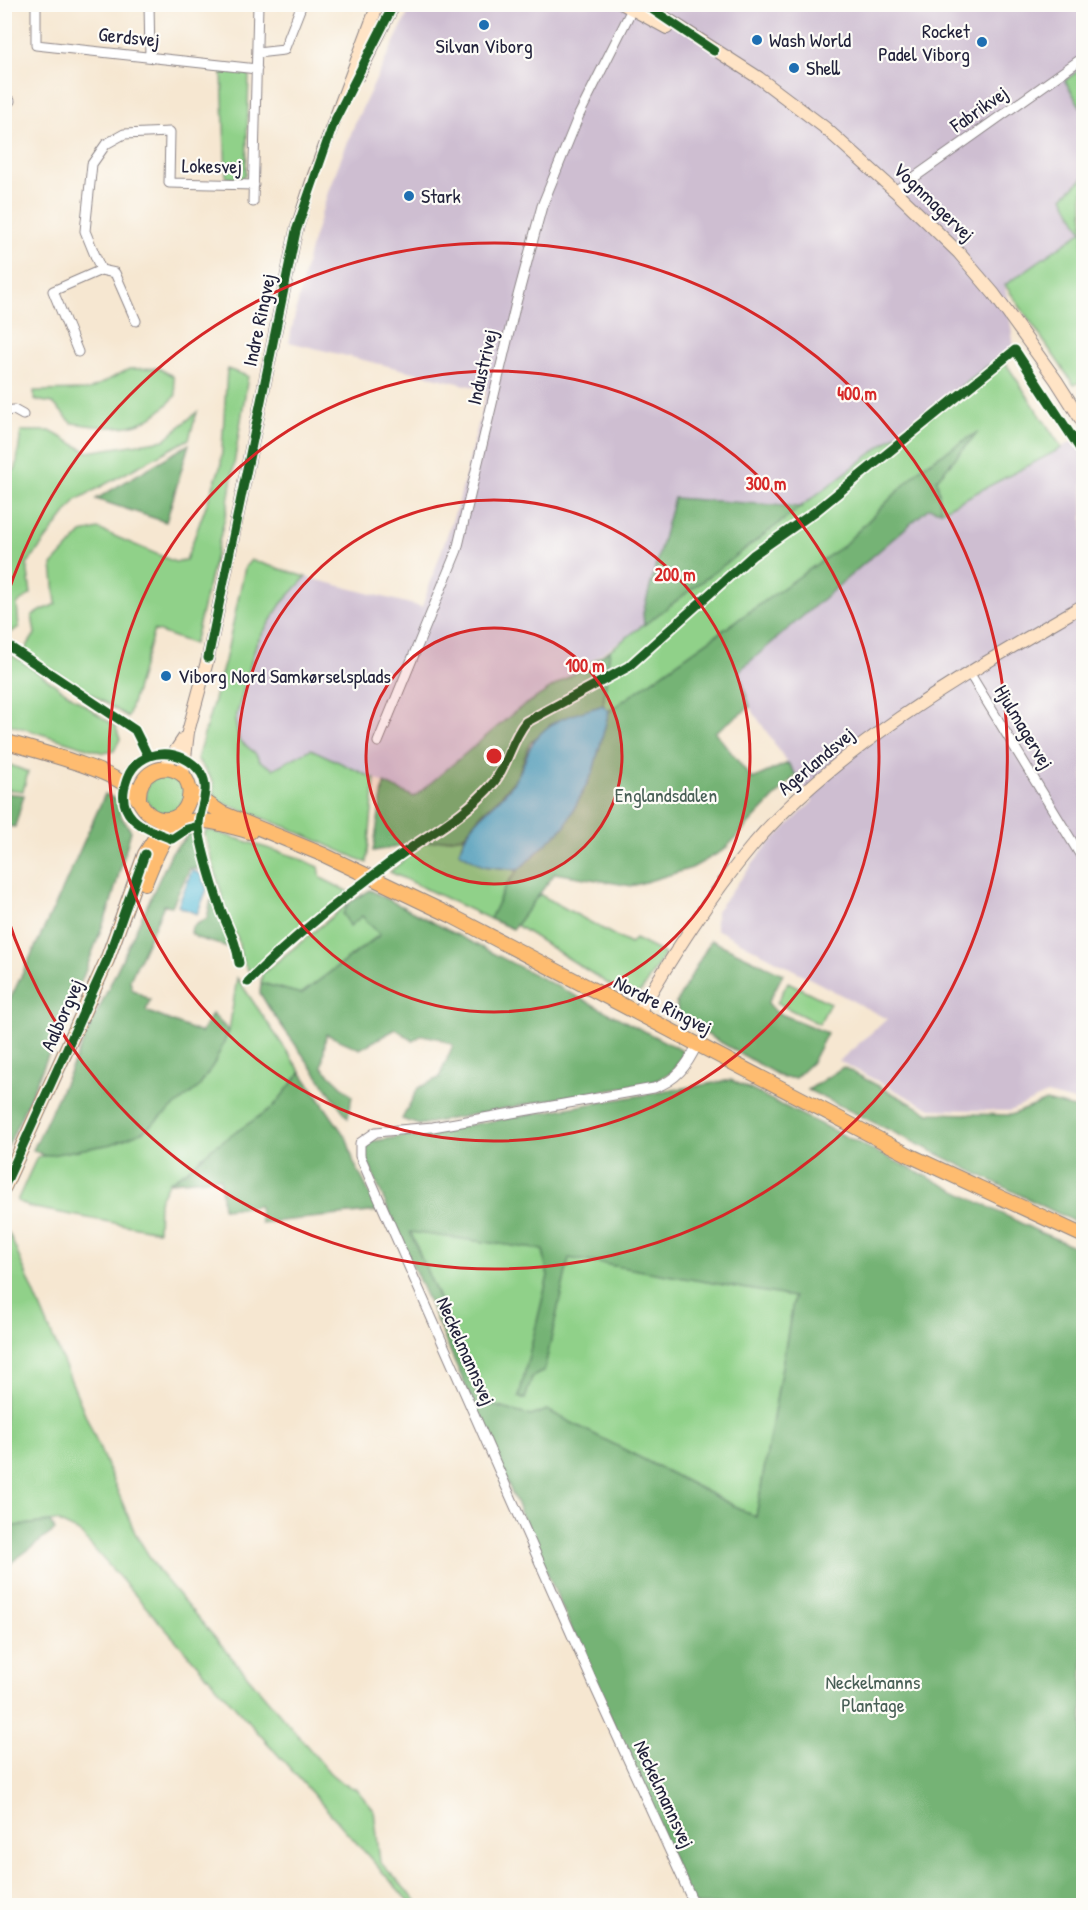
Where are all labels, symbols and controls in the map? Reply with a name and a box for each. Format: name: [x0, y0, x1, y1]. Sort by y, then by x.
place label: Rocket Padel Viborg: [878, 17, 971, 67]
marker: Silvan Viborg: [477, 18, 491, 32]
street label: Gerdsvej: [97, 20, 161, 53]
place label: Wash World: [769, 26, 851, 53]
place label: Silvan Viborg: [435, 32, 533, 59]
marker: Wash World: [750, 33, 764, 47]
marker: Rocket Padel Viborg: [975, 35, 989, 49]
place label: Shell: [806, 54, 841, 81]
marker: Shell: [787, 61, 801, 75]
street label: Fabrikvej: [944, 79, 1013, 139]
street label: Lokesvej: [182, 151, 242, 180]
street label: Vognmagervej: [888, 156, 981, 247]
place label: Stark: [421, 182, 461, 209]
marker: Stark: [402, 189, 416, 203]
street label: Indre Ringvej: [236, 271, 281, 369]
street label: Industrivej: [460, 326, 503, 407]
text: 400 m: [837, 381, 877, 406]
text: 300 m: [746, 471, 786, 496]
text: 200 m: [655, 562, 695, 587]
text: 100 m: [565, 653, 605, 678]
place label: Viborg Nord Samkørselsplads: [178, 662, 391, 689]
marker: Viborg Nord Samkørselsplads: [159, 669, 173, 683]
street label: Hjulmagervej: [989, 679, 1060, 774]
street label: Agerlandsvej: [771, 720, 860, 801]
centre of rings: [484, 746, 504, 766]
park label: Englandsdalen: [615, 781, 717, 808]
street label: Nordre Ringvej: [610, 968, 717, 1041]
street label: Aalborgvej: [34, 974, 89, 1055]
street label: Neckelmannsvej: [431, 1292, 502, 1409]
park label: Neckelmanns Plantage: [825, 1668, 921, 1718]
street label: Neckelmannsvej: [628, 1736, 701, 1852]

